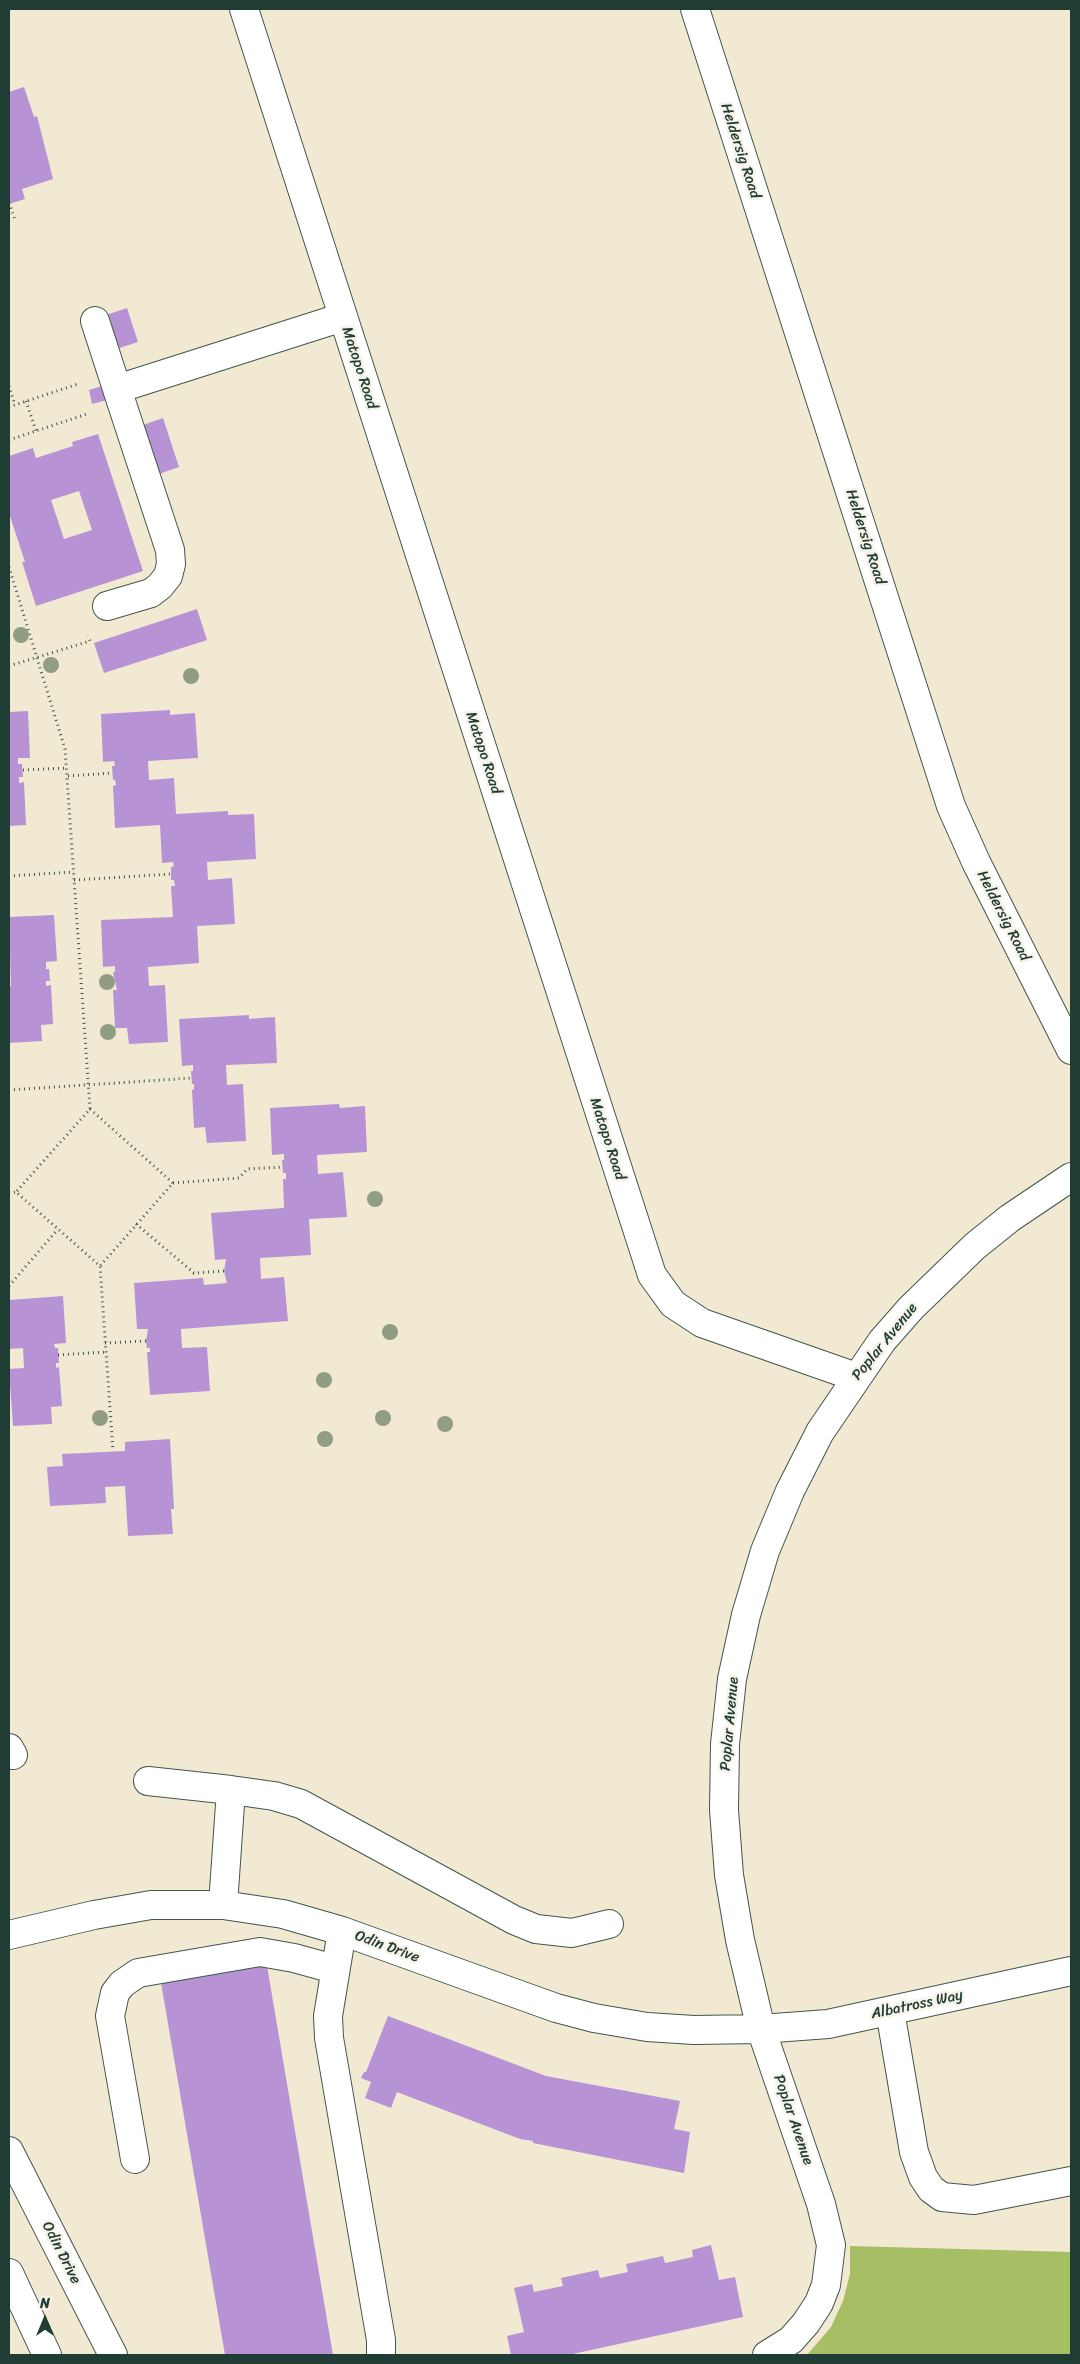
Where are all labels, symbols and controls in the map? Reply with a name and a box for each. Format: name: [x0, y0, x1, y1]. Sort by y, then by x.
street label: Heldersig Road: [716, 101, 764, 201]
street label: Matopo Road: [337, 325, 381, 411]
street label: Heldersig Road: [841, 487, 889, 587]
street label: Matopo Road: [461, 710, 505, 796]
street label: Heldersig Road: [972, 868, 1034, 964]
street label: Matopo Road: [585, 1096, 629, 1182]
street label: Poplar Avenue: [848, 1300, 922, 1384]
street label: Poplar Avenue: [717, 1676, 743, 1772]
street label: Odin Drive: [352, 1927, 422, 1967]
street label: Albatross Way: [869, 1986, 965, 2024]
street label: Poplar Avenue: [769, 2072, 817, 2168]
street label: Odin Drive: [38, 2219, 84, 2287]
text: N: [40, 2291, 50, 2316]
north arrow: [20, 2294, 70, 2344]

